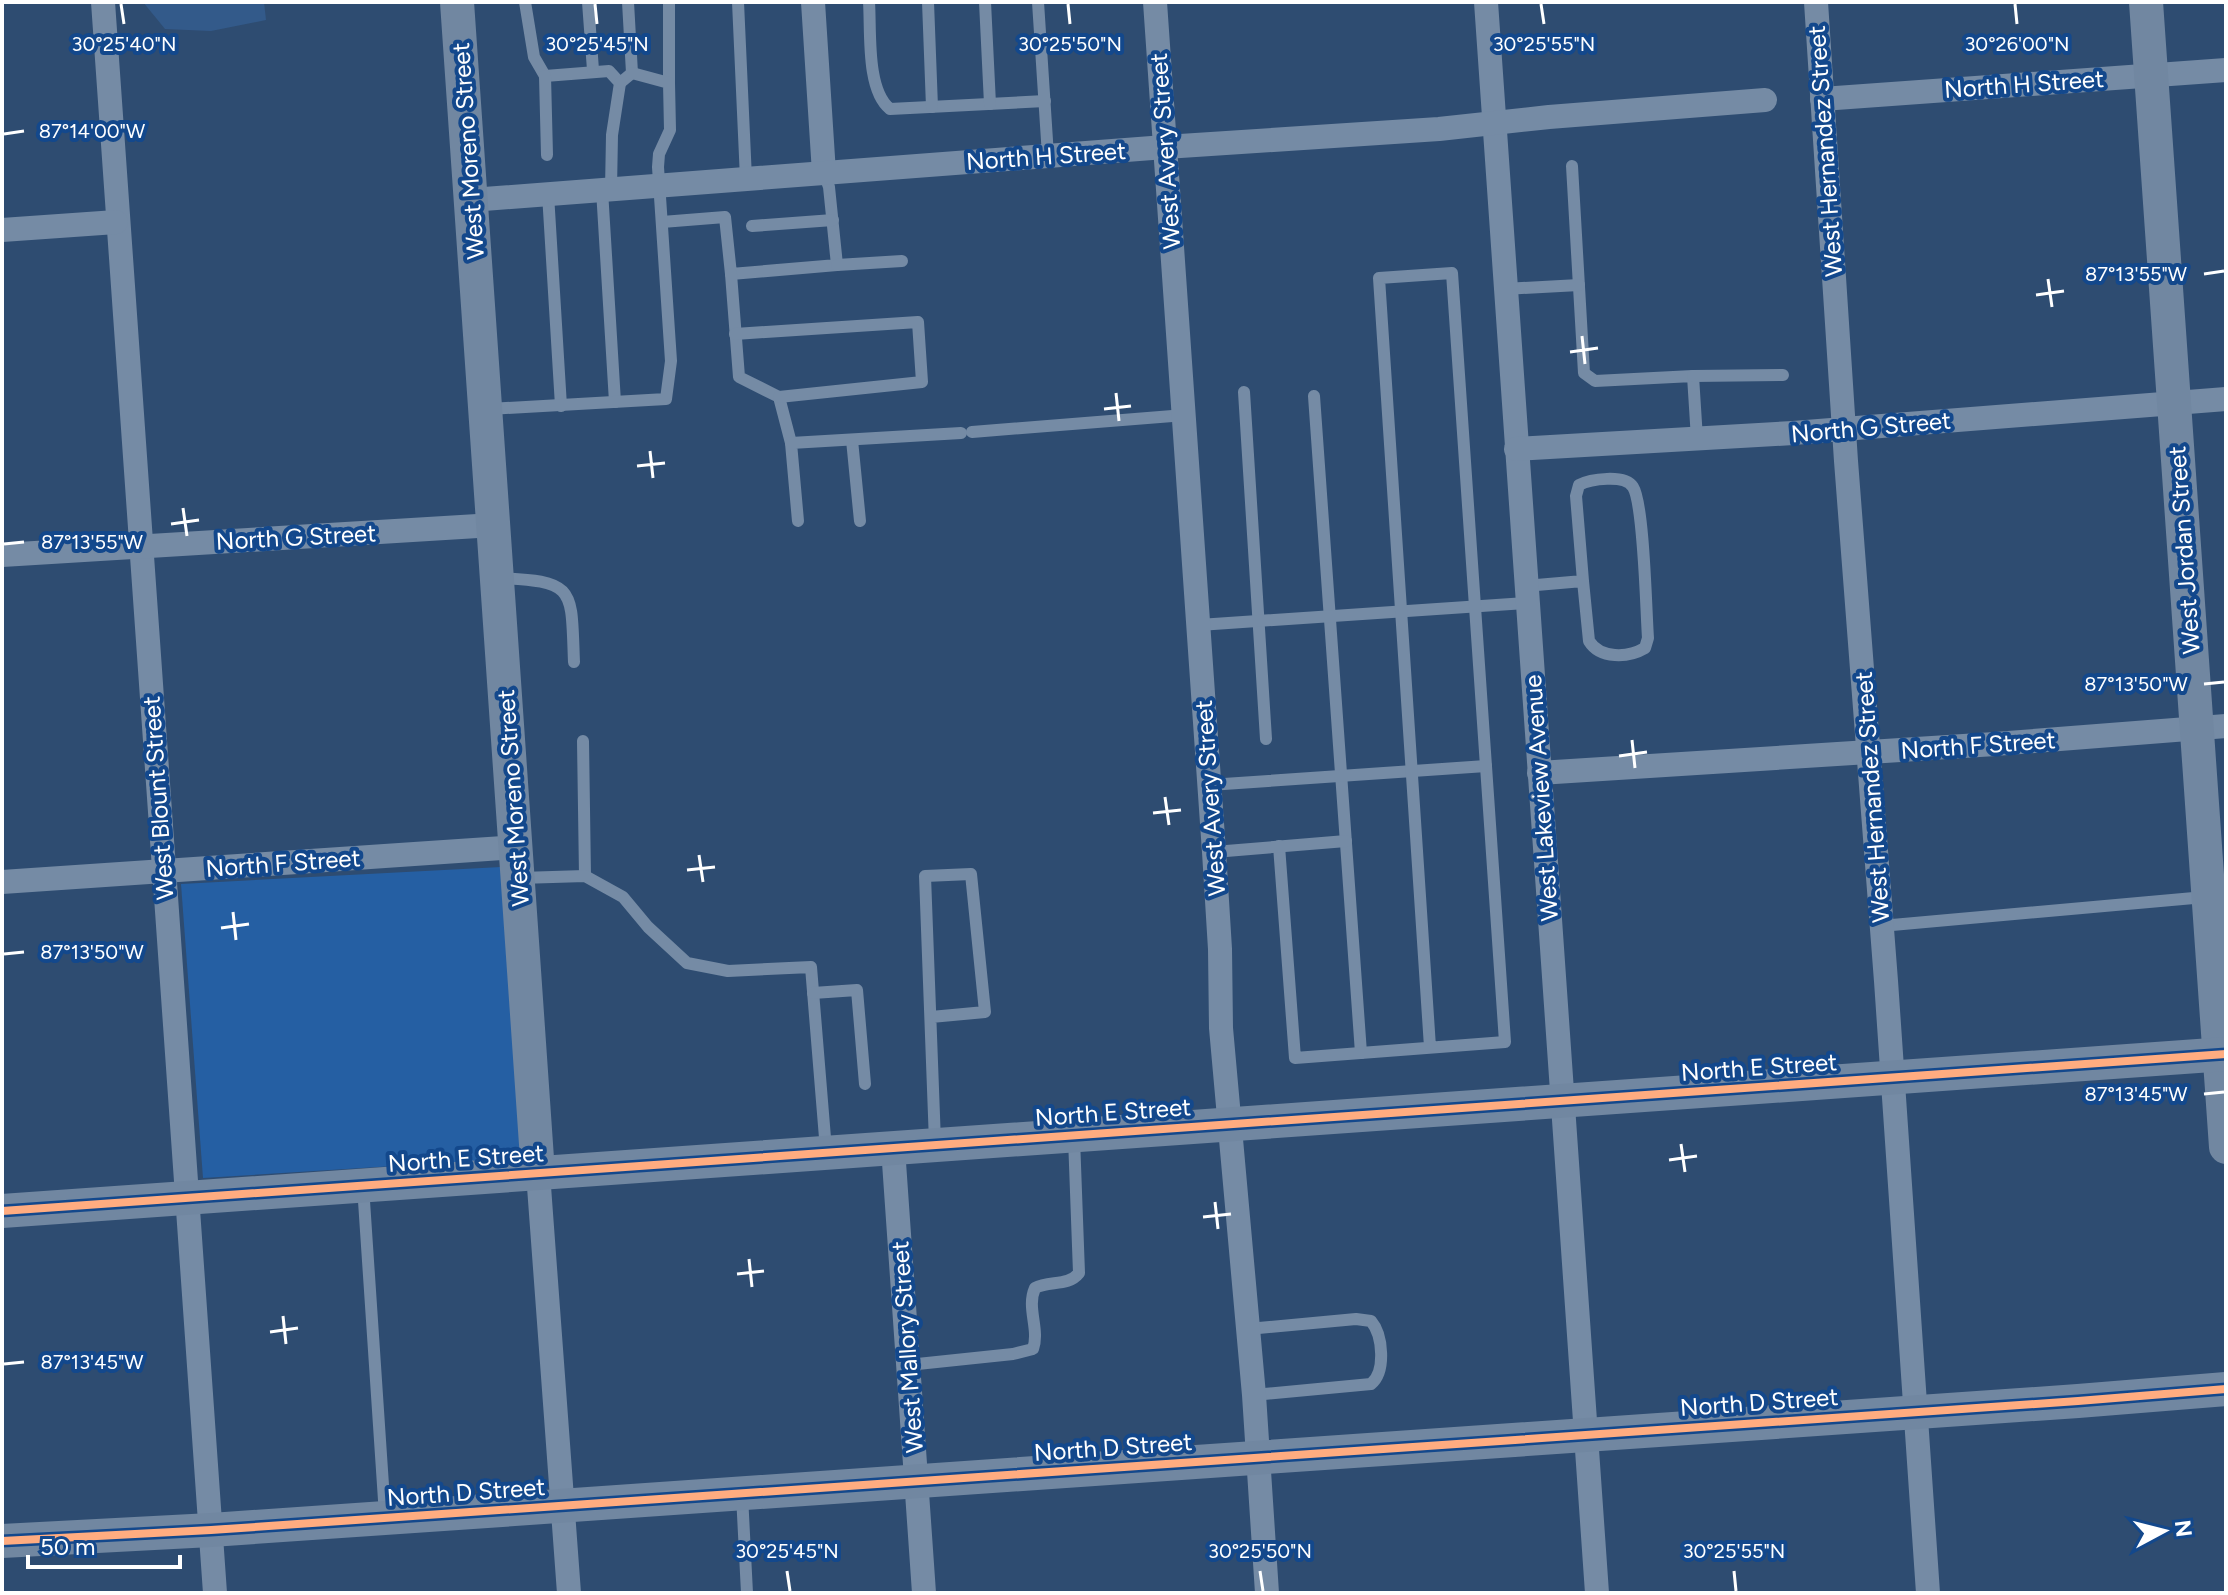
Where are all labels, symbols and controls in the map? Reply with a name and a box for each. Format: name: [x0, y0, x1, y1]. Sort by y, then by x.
street label: West Hernandez Street: [1802, 24, 1848, 278]
text: 30°25'40"N: [72, 32, 176, 56]
text: 30°25'45"N: [545, 32, 649, 56]
text: 30°25'50"N: [1018, 32, 1122, 56]
text: 30°25'55"N: [1493, 32, 1595, 56]
text: 30°26'00"N: [1964, 32, 2070, 56]
street label: West Moreno Street: [446, 42, 490, 260]
street label: West Avery Street: [1144, 52, 1186, 250]
street label: North H Street: [1943, 64, 2105, 104]
text: 87°14'00"W: [39, 119, 145, 143]
street label: North H Street: [965, 136, 1127, 176]
text: 87°13'55"W: [2085, 262, 2187, 286]
street label: North G Street: [1790, 406, 1952, 448]
street label: West Jordan Street: [2162, 445, 2206, 655]
street label: North G Street: [215, 518, 377, 556]
text: 87°13'55"W: [41, 530, 143, 554]
street label: West Hernandez Street: [1849, 670, 1895, 924]
text: 87°13'50"W: [2084, 672, 2188, 696]
street label: West Lakeview Avenue: [1518, 674, 1564, 922]
street label: West Moreno Street: [491, 689, 535, 907]
street label: West Blount Street: [136, 695, 180, 901]
street label: West Avery Street: [1189, 699, 1231, 897]
street label: North F Street: [1900, 725, 2056, 765]
street label: North F Street: [205, 843, 361, 883]
text: 87°13'50"W: [40, 940, 144, 964]
street label: North E Street: [1680, 1047, 1838, 1087]
text: 87°13'45"W: [2084, 1082, 2188, 1106]
street label: North E Street: [1034, 1092, 1192, 1132]
street label: North E Street: [387, 1138, 545, 1178]
street label: West Mallory Street: [885, 1240, 929, 1454]
text: 87°13'45"W: [40, 1350, 144, 1374]
street label: North D Street: [1679, 1382, 1839, 1422]
street label: North D Street: [1033, 1427, 1193, 1467]
street label: North D Street: [386, 1472, 546, 1512]
north arrow: [2124, 1491, 2204, 1571]
scale bar: [28, 1519, 180, 1569]
text: N: [2169, 1519, 2198, 1539]
text: 50 m: [40, 1532, 96, 1561]
text: 30°25'45"N: [735, 1539, 839, 1563]
text: 30°25'50"N: [1208, 1539, 1312, 1563]
text: 30°25'55"N: [1683, 1539, 1785, 1563]

